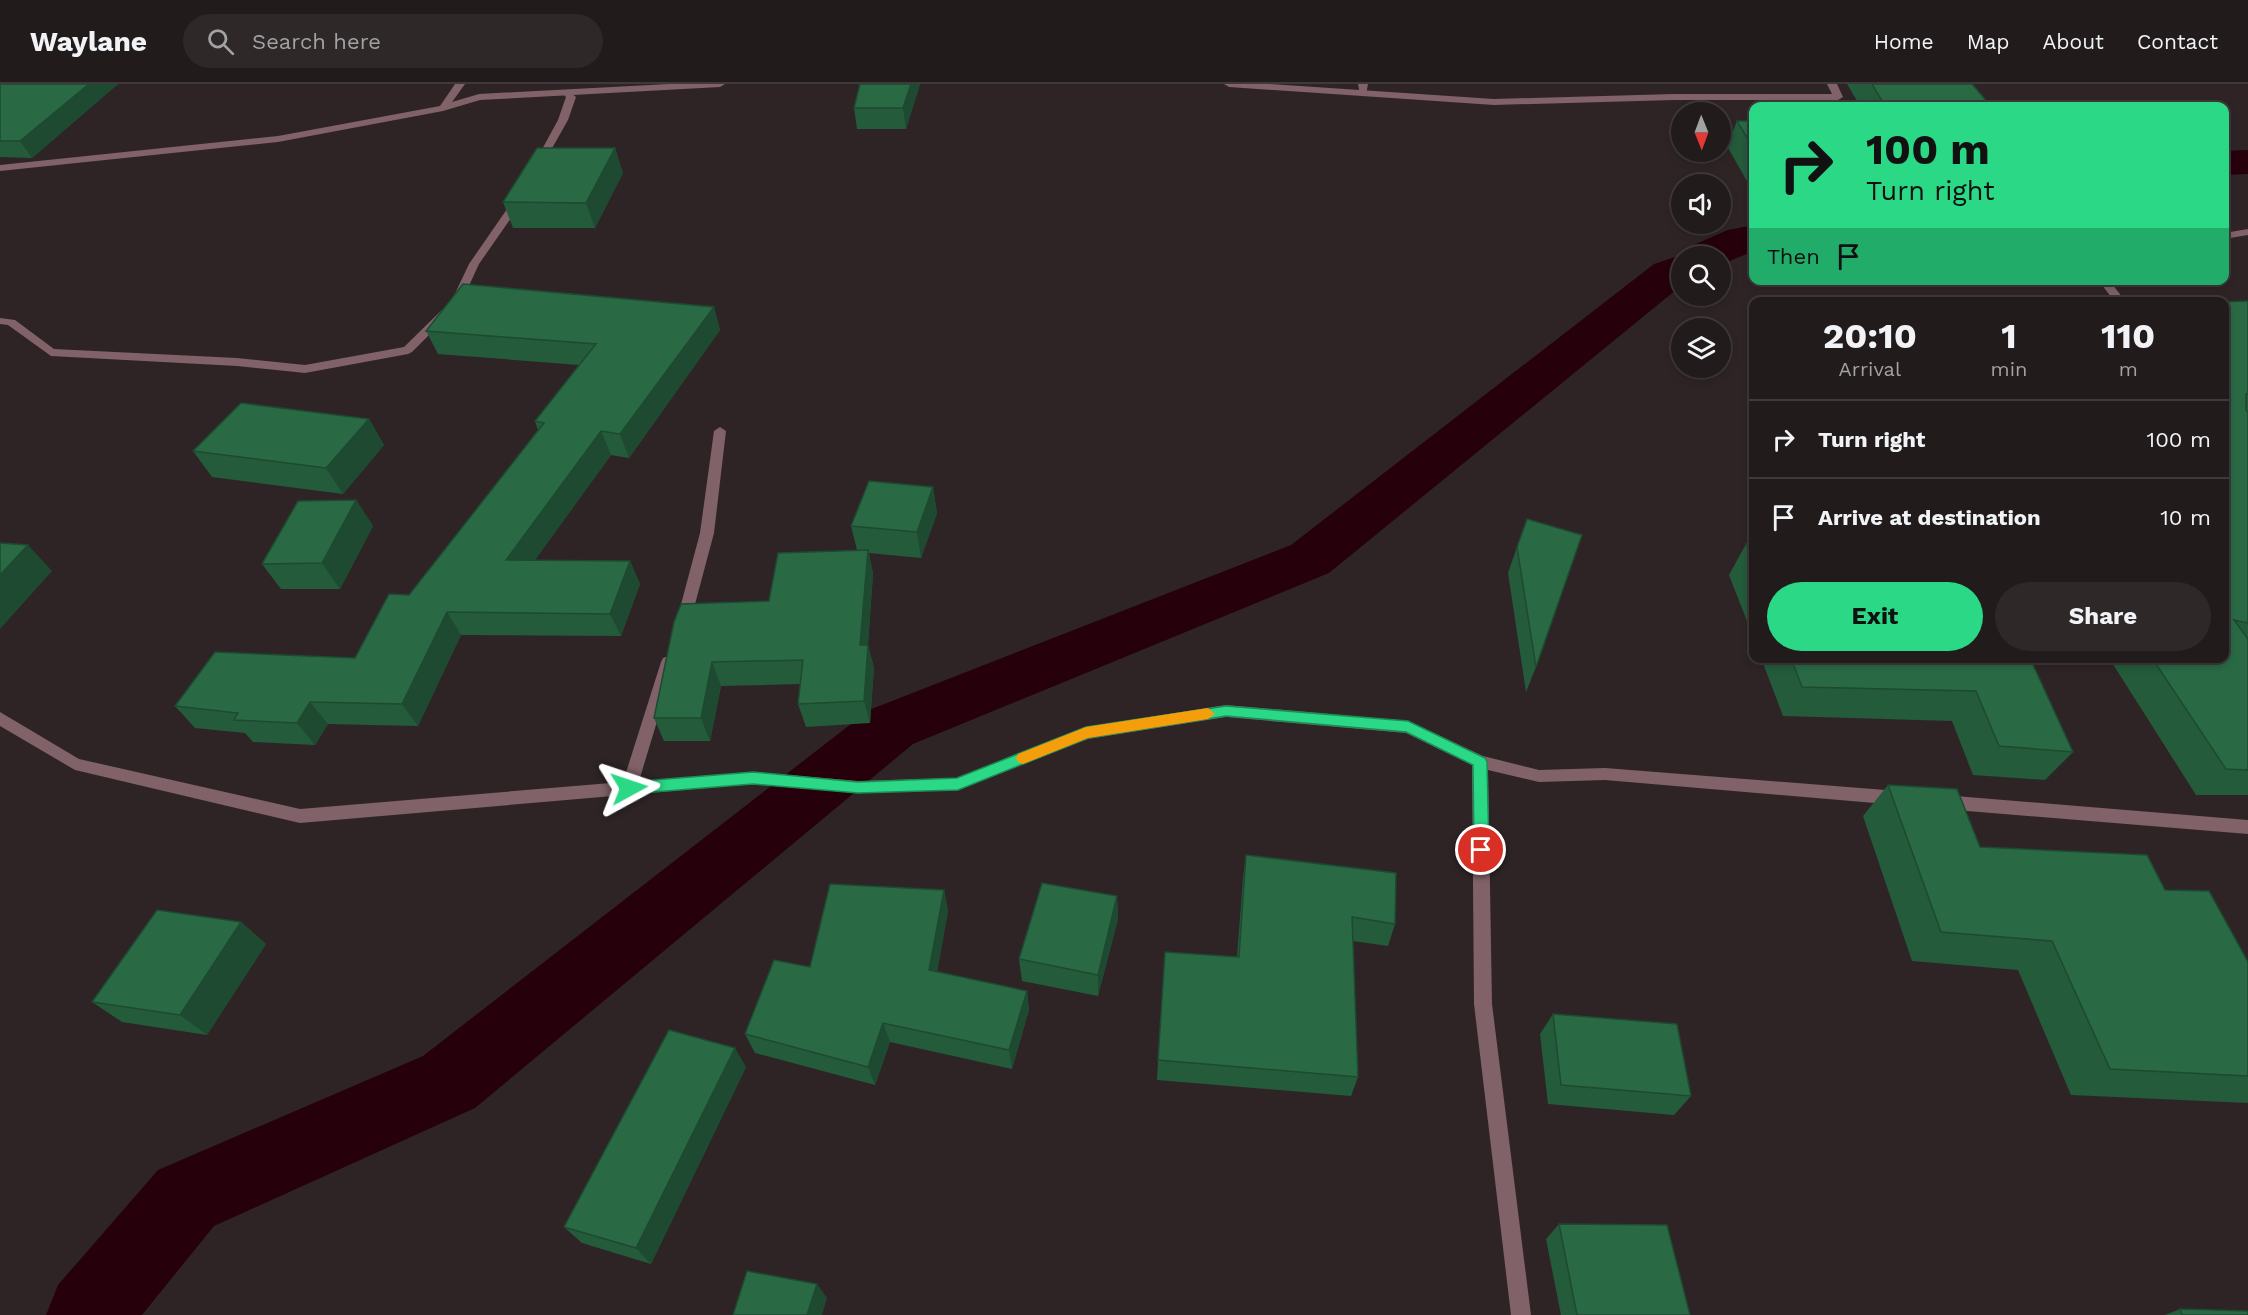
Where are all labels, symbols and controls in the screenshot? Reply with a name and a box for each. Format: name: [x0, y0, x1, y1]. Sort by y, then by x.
search box: [183, 14, 603, 68]
text: Waylane: [30, 25, 147, 58]
icon: search: [204, 25, 237, 58]
text: Search here: [252, 29, 381, 54]
text: Home: [1874, 29, 1934, 54]
text: Map: [1967, 29, 2010, 54]
text: About: [2043, 29, 2104, 54]
text: Contact: [2137, 29, 2218, 54]
north arrow: [1671, 102, 1731, 162]
map controls: [1671, 102, 1731, 378]
text: 100 m: [1866, 125, 1990, 174]
icon: right: [1767, 126, 1845, 204]
button: sound: [1671, 174, 1731, 234]
text: Turn right: [1866, 175, 1995, 207]
icon: arrive: [1832, 240, 1865, 273]
text: Then: [1767, 244, 1820, 269]
button: search: [1671, 246, 1731, 306]
text: 20:10: [1823, 315, 1917, 357]
text: 1: [2001, 315, 2017, 357]
text: 110: [2101, 315, 2155, 357]
button: layers: [1671, 318, 1731, 378]
text: Arrival: [1839, 357, 1901, 381]
text: min: [1991, 357, 2027, 381]
text: m: [2119, 357, 2138, 381]
icon: right: [1767, 423, 1800, 456]
text: Turn right: [1818, 427, 1925, 452]
text: 100 m: [2147, 427, 2211, 452]
icon: arrive: [1767, 501, 1800, 534]
text: Arrive at destination: [1818, 505, 2041, 530]
text: 10 m: [2160, 505, 2211, 530]
button: Exit: [1767, 582, 1983, 651]
button: Share: [1995, 582, 2211, 651]
position arrow: [597, 756, 661, 820]
pin: [1455, 824, 1506, 875]
icon: arrive: [1464, 833, 1497, 866]

